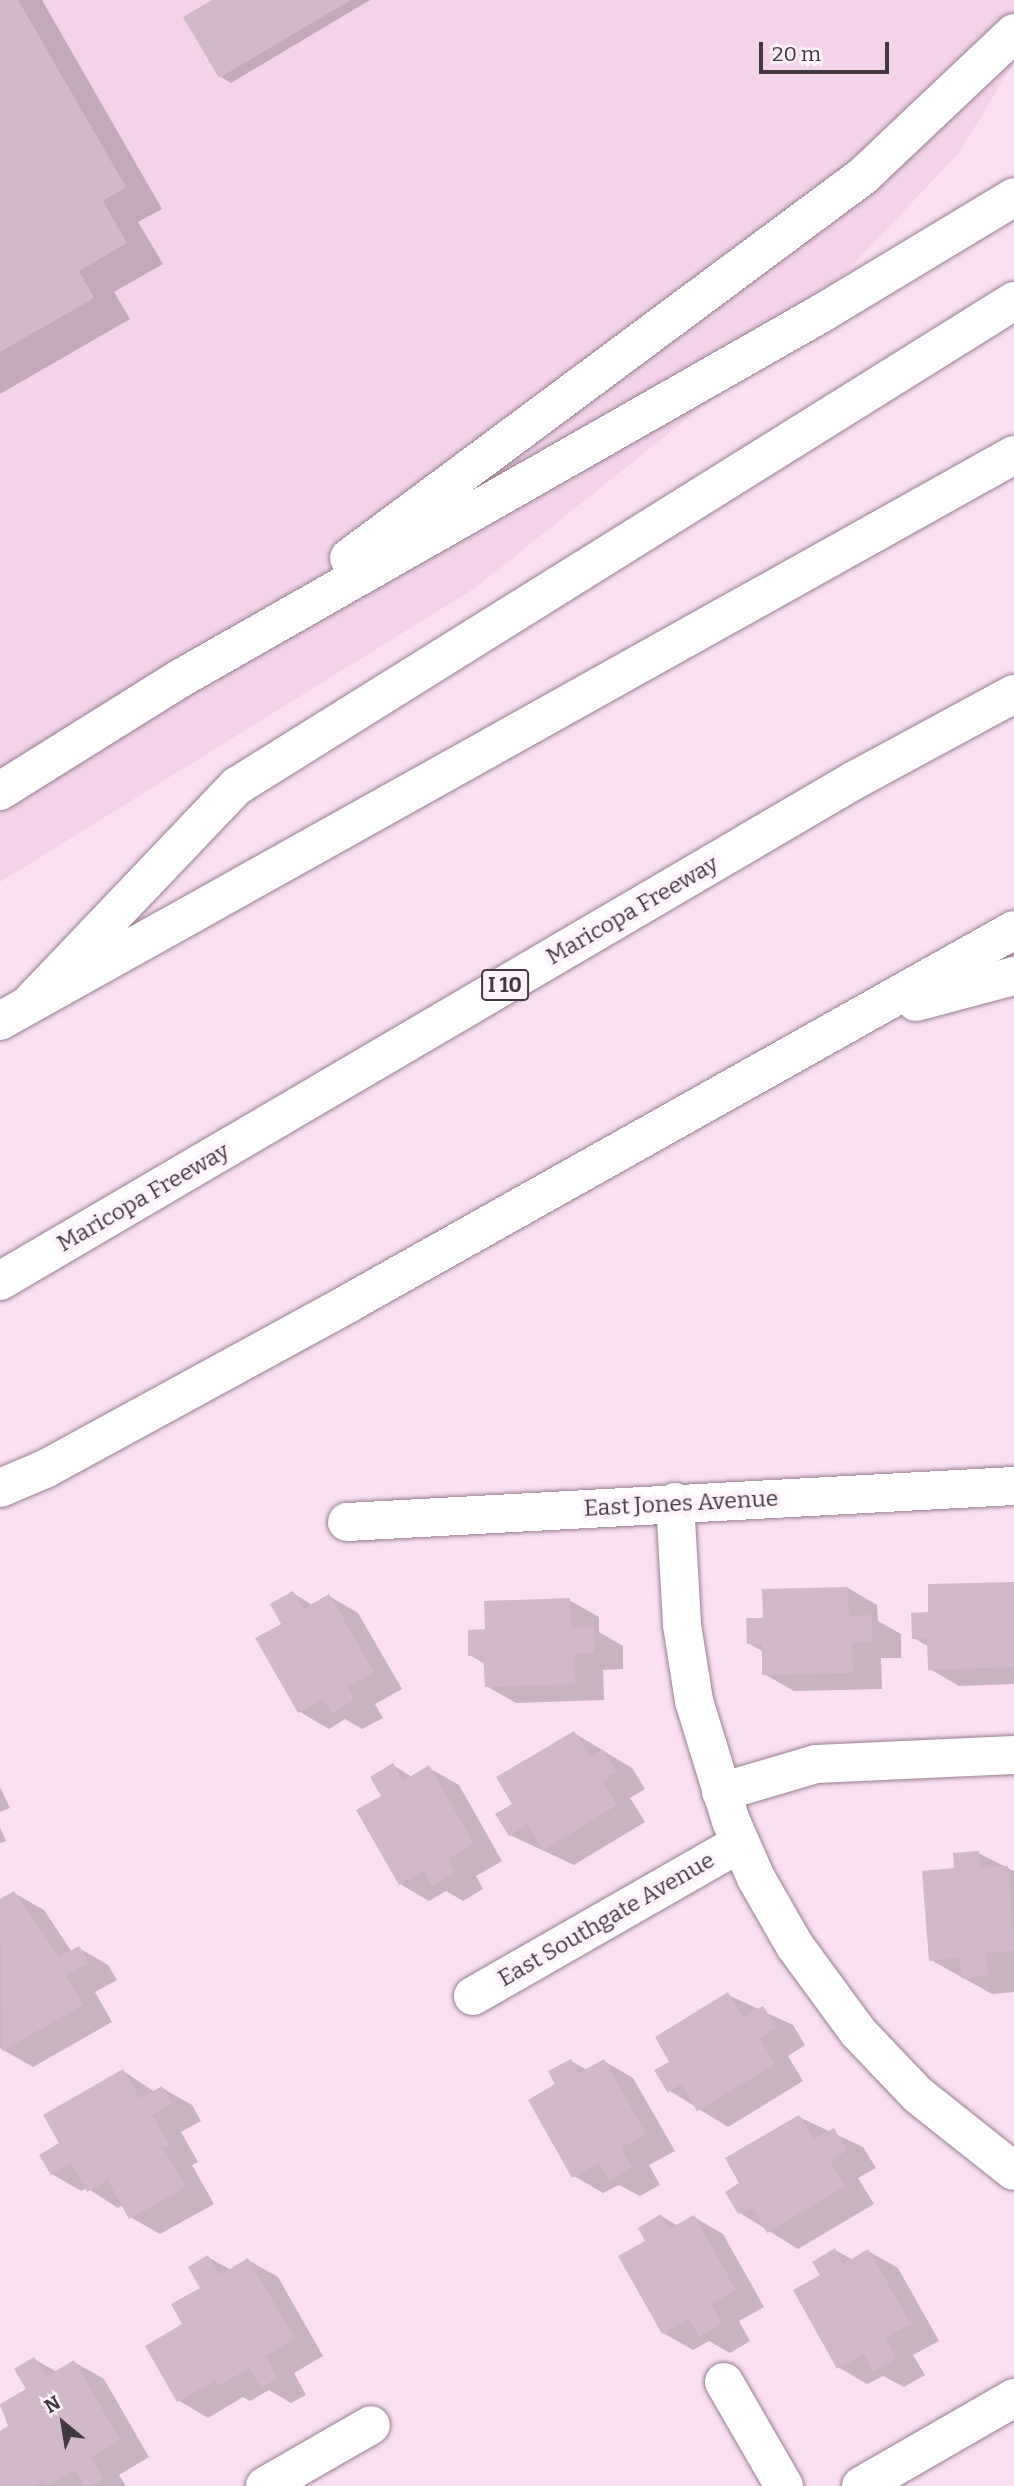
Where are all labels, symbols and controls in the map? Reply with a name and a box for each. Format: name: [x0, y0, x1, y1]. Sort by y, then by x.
scale bar: [762, 28, 892, 72]
text: 20 m: [772, 41, 821, 67]
street label: Maricopa Freeway: [541, 850, 723, 970]
road number: I 10: [480, 968, 530, 1002]
street label: Maricopa Freeway: [52, 1137, 234, 1257]
street label: East Jones Avenue: [583, 1484, 779, 1522]
street label: East Southgate Avenue: [493, 1846, 719, 1992]
north arrow: [28, 2388, 98, 2458]
text: N: [40, 2391, 64, 2418]

